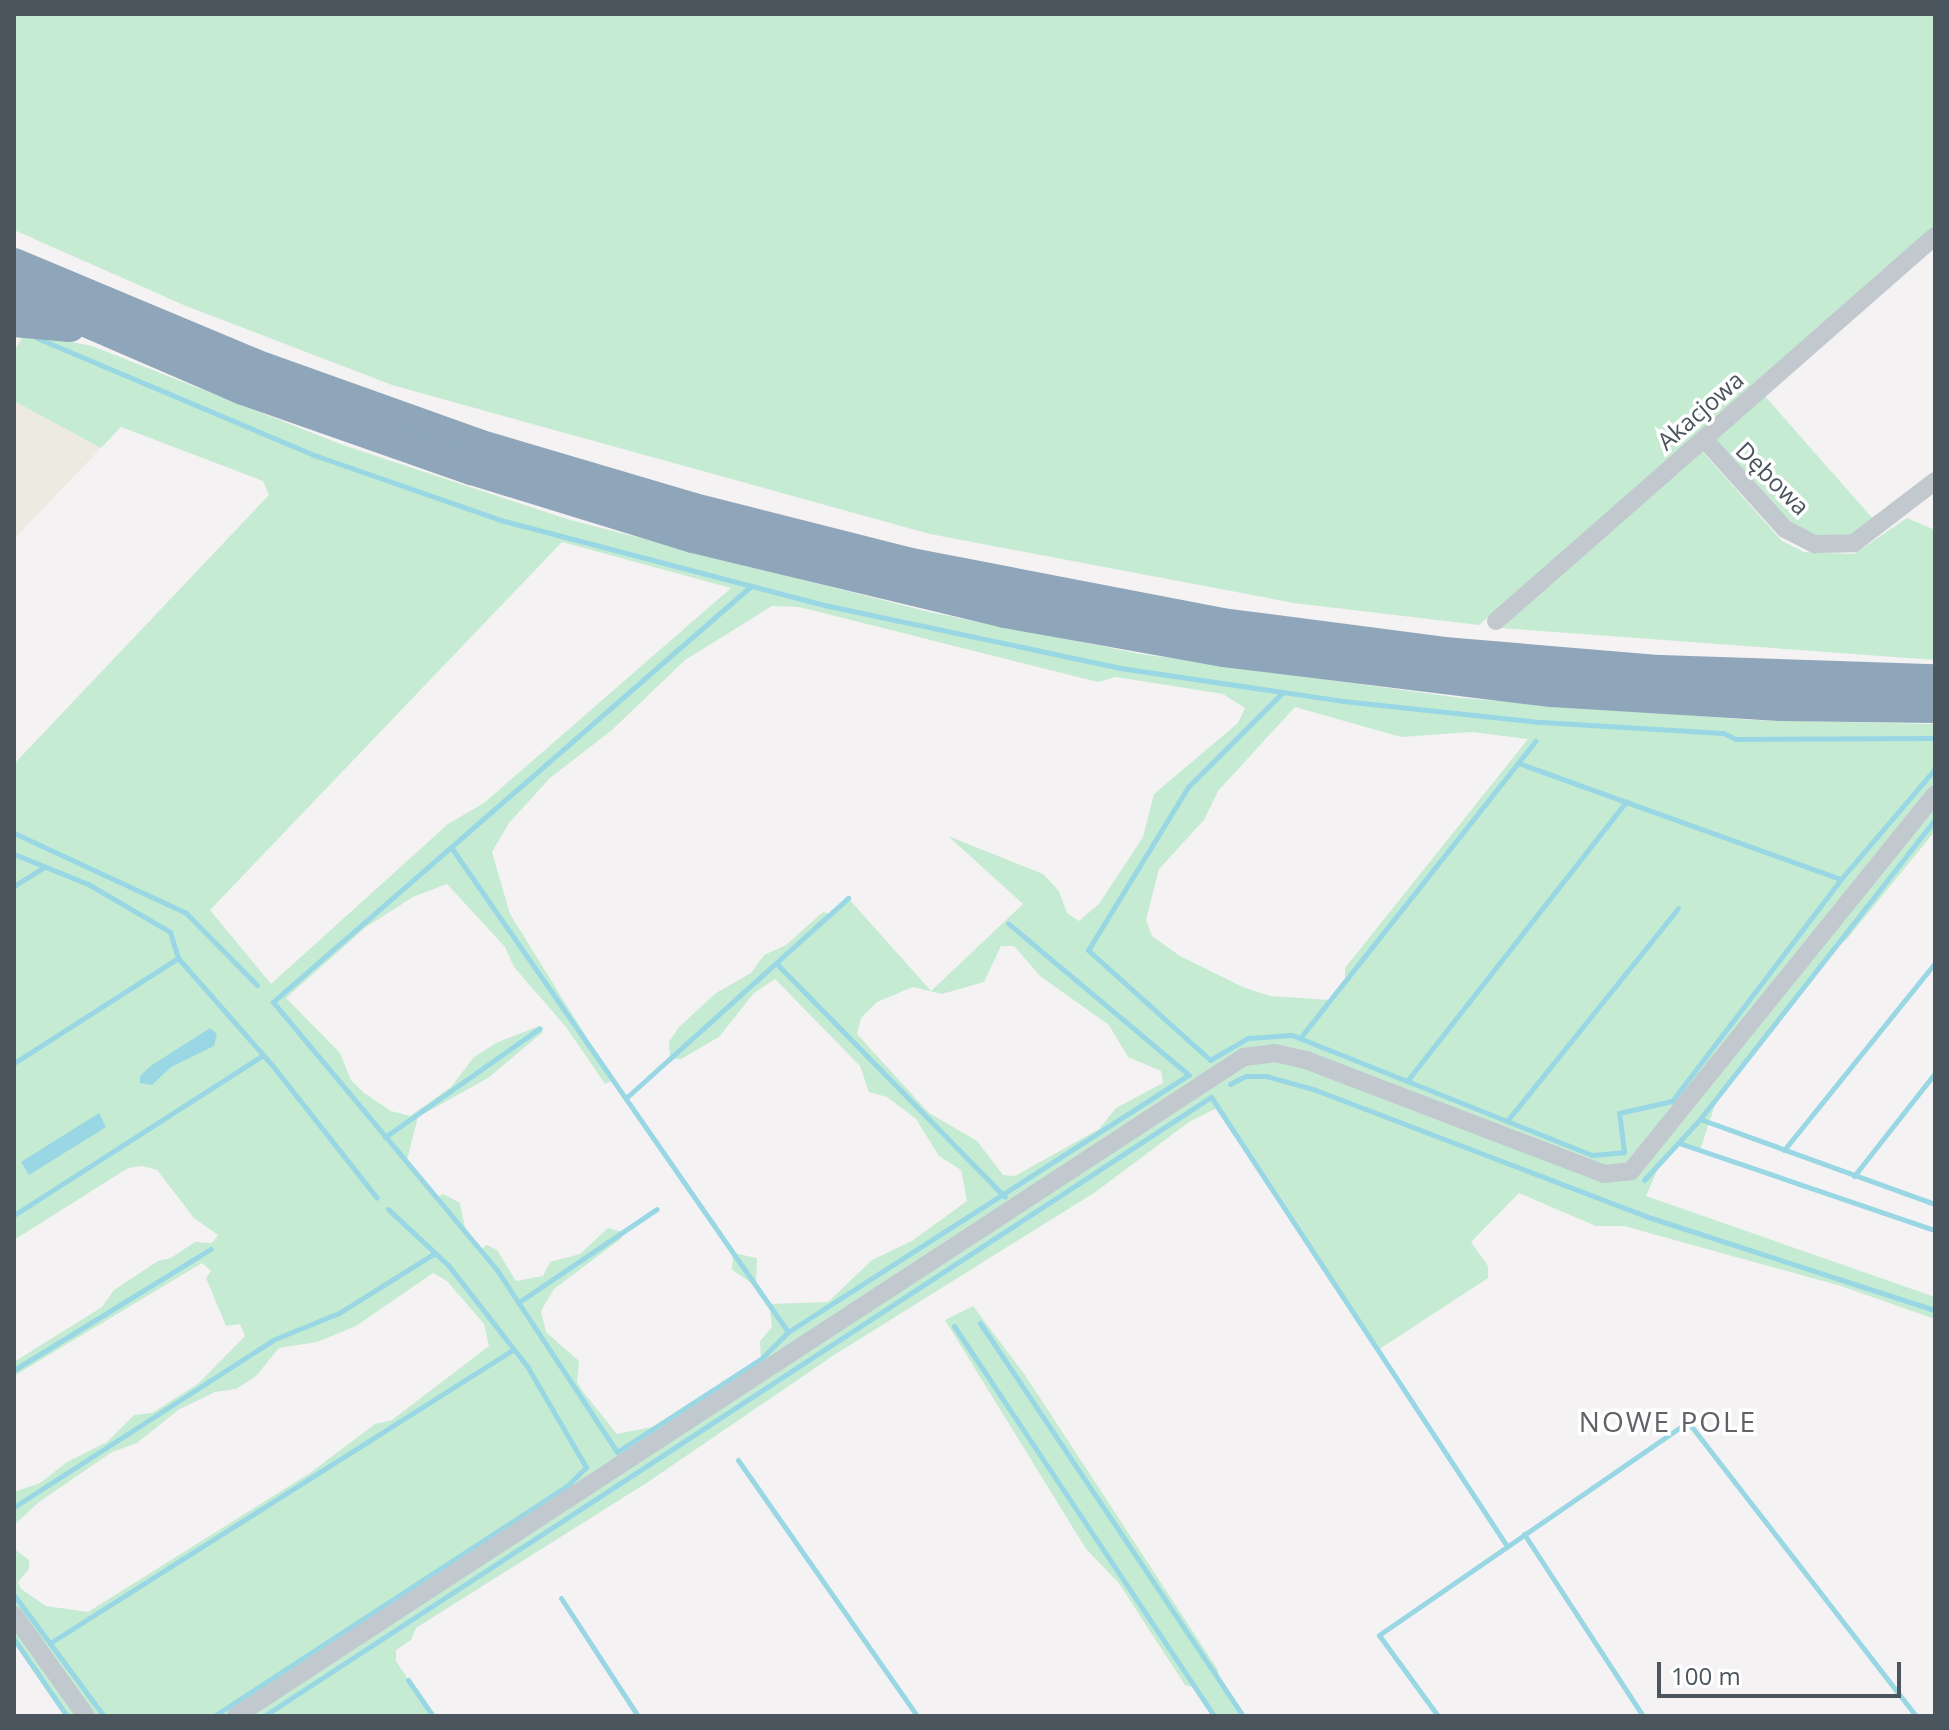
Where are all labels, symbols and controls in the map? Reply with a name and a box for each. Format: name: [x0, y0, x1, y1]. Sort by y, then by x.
street label: Akacjowa: [1651, 365, 1749, 455]
street label: Dębowa: [1730, 435, 1816, 521]
district label: NOWE POLE: [1579, 1404, 1757, 1438]
scale bar: [1661, 1646, 1905, 1696]
text: 100 m: [1671, 1659, 1741, 1692]

